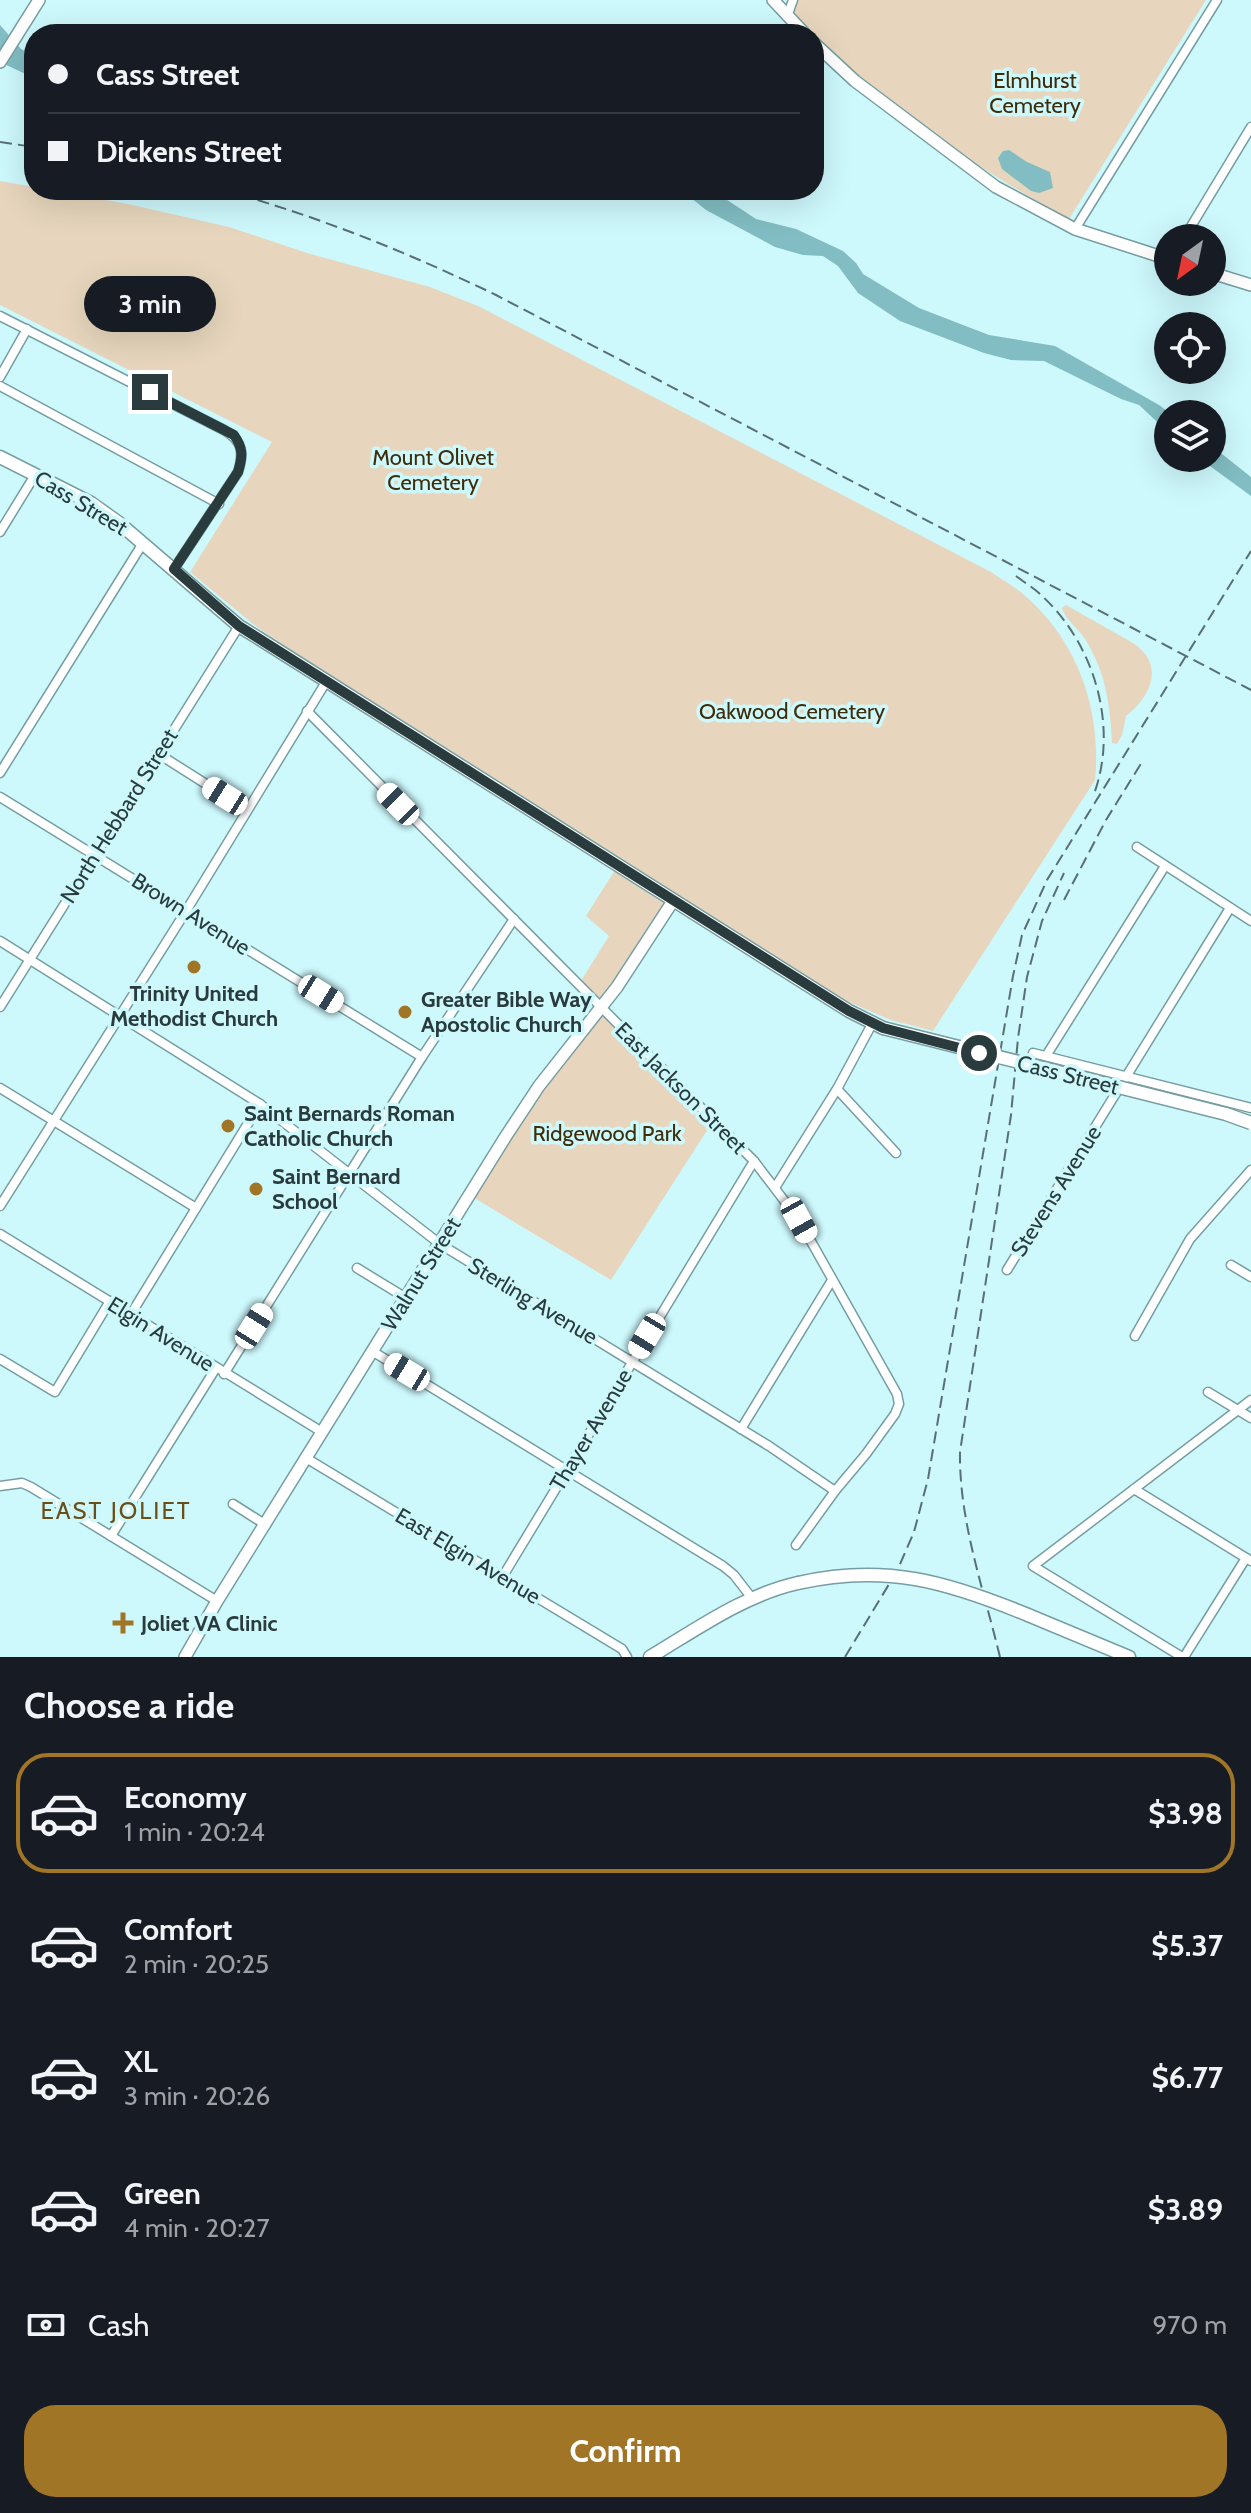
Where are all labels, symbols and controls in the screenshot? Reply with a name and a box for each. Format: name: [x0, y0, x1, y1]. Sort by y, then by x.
text: Cass Street: [96, 56, 240, 93]
park label: Elmhurst Cemetery: [989, 67, 1081, 119]
text: Dickens Street: [96, 133, 282, 170]
north arrow: [1154, 224, 1226, 296]
map controls: [1154, 224, 1226, 472]
callout: 3 min: [84, 276, 216, 332]
text: 3 min: [118, 288, 182, 320]
button: locate: [1154, 312, 1226, 384]
route end: [132, 374, 168, 410]
button: layers: [1154, 400, 1226, 472]
park label: Mount Olivet Cemetery: [372, 444, 494, 496]
street label: Cass Street: [30, 465, 133, 542]
park label: Oakwood Cemetery: [699, 698, 885, 725]
street label: North Hebbard Street: [54, 723, 184, 908]
car: [198, 773, 252, 819]
car: [373, 779, 423, 829]
street label: Brown Avenue: [127, 867, 255, 961]
marker: Trinity United Methodist Church: [185, 958, 203, 976]
car: [294, 971, 348, 1017]
place label: Trinity United Methodist Church: [110, 980, 278, 1032]
place label: Greater Bible Way Apostolic Church: [421, 986, 592, 1038]
marker: Greater Bible Way Apostolic Church: [396, 1003, 414, 1021]
street label: East Jackson Street: [610, 1017, 753, 1160]
route start: [961, 1035, 997, 1071]
street label: Cass Street: [1014, 1049, 1122, 1101]
place label: Saint Bernards Roman Catholic Church: [244, 1100, 455, 1152]
marker: Saint Bernards Roman Catholic Church: [219, 1117, 237, 1135]
park label: Ridgewood Park: [532, 1120, 682, 1147]
street label: Stevens Avenue: [1005, 1121, 1107, 1261]
place label: Saint Bernard School: [272, 1163, 401, 1215]
marker: Saint Bernard School: [247, 1180, 265, 1198]
car: [777, 1193, 821, 1247]
street label: Walnut Street: [376, 1212, 467, 1336]
street label: Sterling Avenue: [464, 1252, 602, 1350]
street label: Elgin Avenue: [103, 1291, 219, 1377]
car: [231, 1299, 277, 1353]
car: [624, 1309, 670, 1363]
car: [380, 1349, 434, 1395]
street label: Thayer Avenue: [544, 1364, 638, 1496]
district label: EAST JOLIET: [40, 1496, 192, 1525]
street label: East Elgin Avenue: [390, 1502, 546, 1610]
place label: Joliet VA Clinic: [140, 1610, 278, 1637]
marker: Joliet VA Clinic: [112, 1612, 134, 1634]
text: Choose a ride: [24, 1683, 234, 1727]
icon: car: [28, 1777, 100, 1849]
text: Economy: [124, 1779, 247, 1816]
text: $3.98: [1148, 1795, 1223, 1832]
text: 1 min · 20:24: [124, 1816, 265, 1848]
icon: car: [28, 1909, 100, 1981]
text: Comfort: [124, 1911, 232, 1948]
text: $5.37: [1151, 1927, 1223, 1964]
text: 2 min · 20:25: [124, 1948, 269, 1980]
icon: car: [28, 2041, 100, 2113]
text: XL: [124, 2043, 158, 2080]
text: $6.77: [1151, 2059, 1223, 2096]
text: 3 min · 20:26: [124, 2080, 270, 2112]
icon: car: [28, 2173, 100, 2245]
text: Green: [124, 2175, 201, 2212]
text: $3.89: [1148, 2191, 1223, 2228]
text: 4 min · 20:27: [124, 2212, 270, 2244]
icon: cash: [24, 2303, 68, 2347]
text: Cash: [88, 2307, 150, 2344]
text: 970 m: [1153, 2309, 1227, 2341]
button: Confirm: [24, 2405, 1227, 2497]

